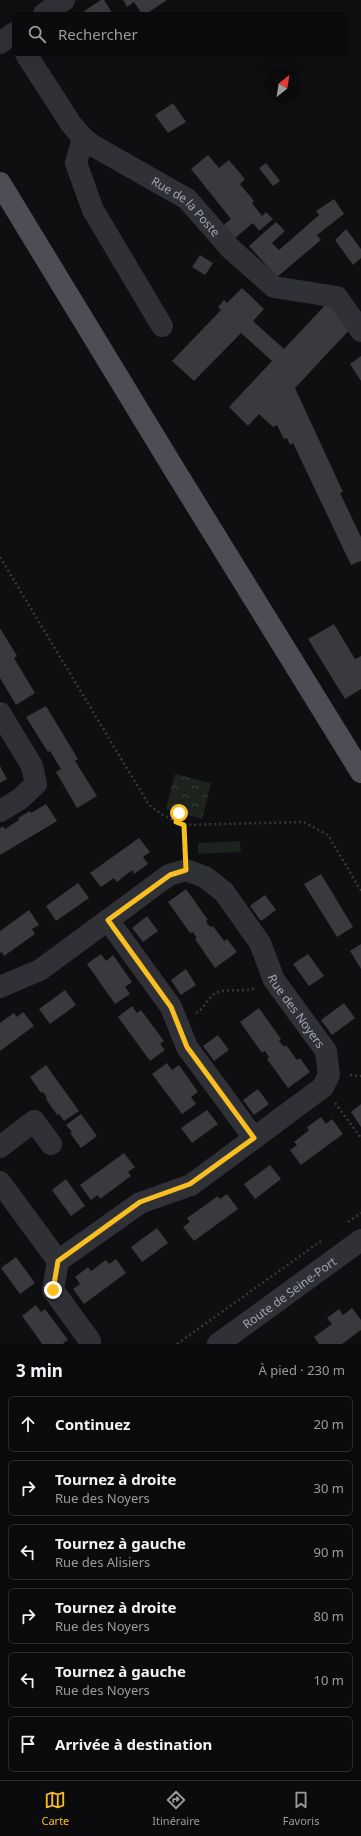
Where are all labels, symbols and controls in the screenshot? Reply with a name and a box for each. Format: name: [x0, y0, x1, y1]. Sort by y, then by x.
search box: [12, 12, 349, 56]
icon: search: [26, 23, 48, 45]
text: Rechercher: [58, 24, 138, 44]
north arrow: [265, 68, 301, 104]
street label: Rue de la Poste: [148, 172, 225, 240]
route start: [170, 804, 188, 822]
street label: Rue des Noyers: [264, 972, 329, 1051]
street label: Route de Seine-Port: [239, 1252, 340, 1332]
route end: [44, 1281, 62, 1299]
text: 3 min: [16, 1359, 63, 1382]
text: À pied · 230 m: [259, 1361, 345, 1379]
icon: ahead: [17, 1413, 39, 1435]
text: Continuez: [55, 1414, 130, 1434]
text: 20 m: [314, 1415, 344, 1433]
text: Tournez à droite: [55, 1469, 176, 1489]
icon: right: [17, 1477, 39, 1499]
text: 30 m: [314, 1479, 344, 1497]
text: Rue des Noyers: [55, 1489, 150, 1507]
text: Tournez à gauche: [55, 1533, 186, 1553]
icon: left: [17, 1541, 39, 1563]
text: 90 m: [314, 1543, 344, 1561]
text: Rue des Alisiers: [55, 1553, 150, 1571]
text: Tournez à droite: [55, 1597, 176, 1617]
icon: right: [17, 1605, 39, 1627]
text: 80 m: [314, 1607, 344, 1625]
text: Rue des Noyers: [55, 1617, 150, 1635]
text: Tournez à gauche: [55, 1661, 186, 1681]
icon: left: [17, 1669, 39, 1691]
text: 10 m: [314, 1671, 344, 1689]
text: Rue des Noyers: [55, 1681, 150, 1699]
icon: arrive: [17, 1733, 39, 1755]
text: Arrivée à destination: [55, 1734, 212, 1754]
tab: Carte: [41, 1789, 69, 1828]
tab: Itinéraire: [152, 1789, 200, 1828]
tab: Favoris: [283, 1789, 319, 1828]

